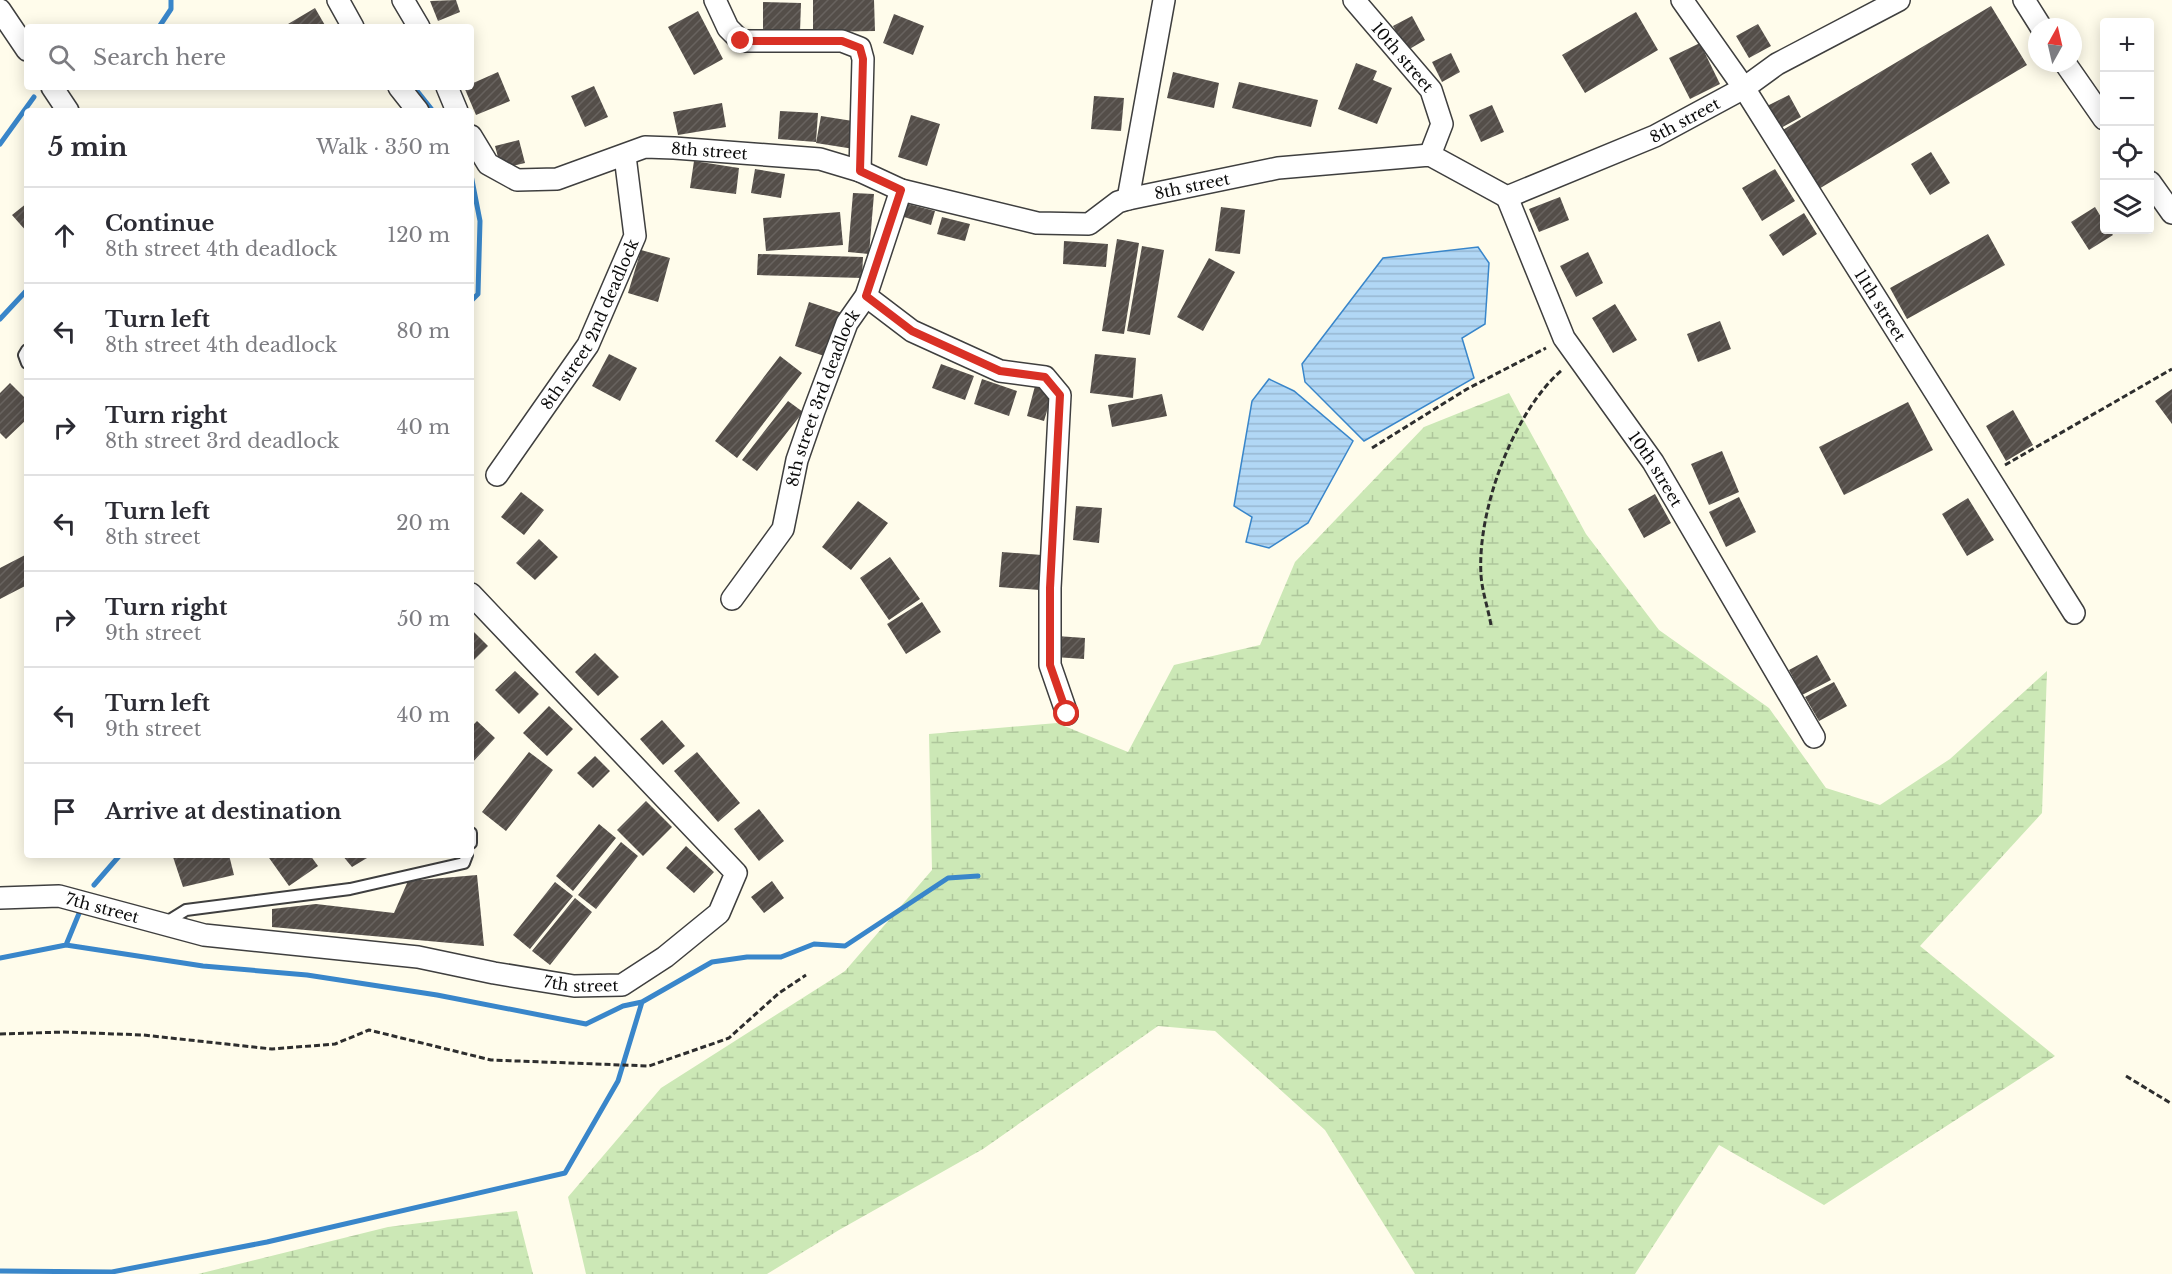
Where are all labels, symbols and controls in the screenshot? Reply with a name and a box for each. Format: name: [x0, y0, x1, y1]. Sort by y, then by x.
street label: 10th street: [1367, 18, 1438, 96]
north arrow: [2028, 18, 2082, 72]
map controls: [2100, 18, 2154, 234]
button: +: [2100, 18, 2154, 72]
search box: [24, 24, 474, 90]
route end: [727, 27, 753, 53]
icon: search: [45, 41, 78, 74]
text: Search here: [93, 44, 226, 71]
button: −: [2100, 72, 2154, 126]
street label: 8th street: [1646, 93, 1723, 147]
button: locate: [2100, 126, 2154, 180]
text: 5 min: [48, 131, 127, 163]
text: Walk · 350 m: [316, 135, 450, 159]
street label: 8th street: [670, 138, 748, 164]
street label: 8th street: [1152, 168, 1231, 203]
button: layers: [2100, 180, 2154, 234]
text: Continue: [105, 210, 214, 237]
icon: ahead: [48, 219, 81, 252]
text: 120 m: [387, 223, 450, 247]
street label: 8th street 2nd deadlock: [536, 235, 643, 413]
text: 8th street 4th deadlock: [105, 237, 337, 261]
street label: 11th street: [1850, 265, 1910, 345]
street label: 8th street 3rd deadlock: [782, 305, 864, 488]
text: Turn left: [105, 306, 210, 333]
icon: left: [48, 315, 81, 348]
text: 80 m: [396, 319, 450, 343]
text: 8th street 4th deadlock: [105, 333, 337, 357]
text: Turn right: [105, 402, 227, 429]
icon: right: [48, 411, 81, 444]
text: 40 m: [397, 415, 450, 439]
street label: 10th street: [1624, 427, 1687, 510]
text: 8th street 3rd deadlock: [105, 429, 339, 453]
text: Turn left: [105, 498, 210, 525]
icon: left: [48, 507, 81, 540]
text: 20 m: [396, 511, 450, 535]
text: 8th street: [105, 525, 201, 549]
text: Turn right: [105, 594, 227, 621]
icon: right: [48, 603, 81, 636]
text: 50 m: [397, 607, 450, 631]
text: 9th street: [105, 621, 201, 645]
text: Turn left: [105, 690, 210, 717]
icon: left: [48, 699, 81, 732]
route start: [1053, 700, 1079, 726]
text: 40 m: [397, 703, 450, 727]
text: 9th street: [105, 717, 201, 741]
icon: arrive: [48, 795, 81, 828]
text: Arrive at destination: [105, 798, 342, 825]
street label: 7th street: [64, 888, 141, 927]
street label: 7th street: [542, 971, 619, 996]

